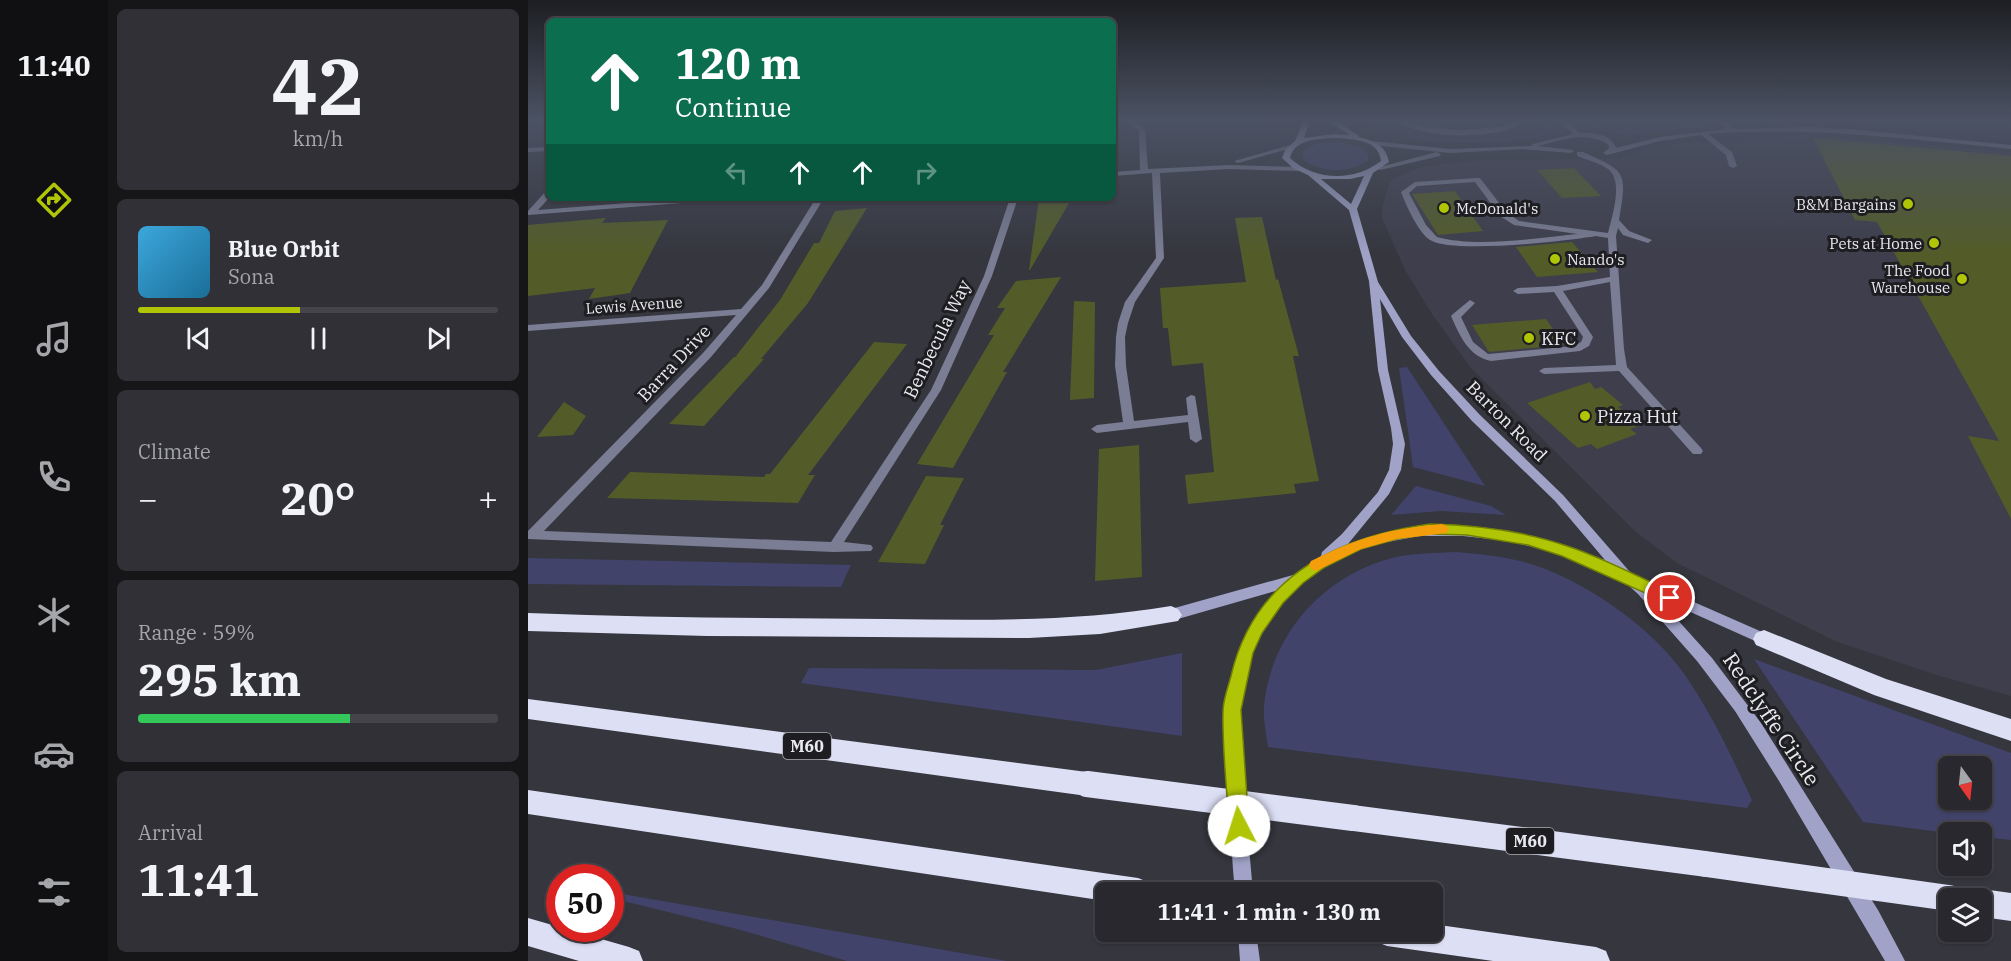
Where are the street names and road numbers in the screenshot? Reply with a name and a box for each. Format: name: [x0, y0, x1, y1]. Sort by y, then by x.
street label: Benbecula Way: [898, 276, 976, 402]
street label: Lewis Avenue: [585, 292, 683, 318]
street label: Barra Drive: [632, 320, 716, 406]
street label: Barton Road: [1462, 376, 1552, 466]
street label: Redclyffe Circle: [1717, 647, 1827, 791]
road number: M60: [783, 733, 831, 759]
road number: M60: [1506, 828, 1554, 854]

